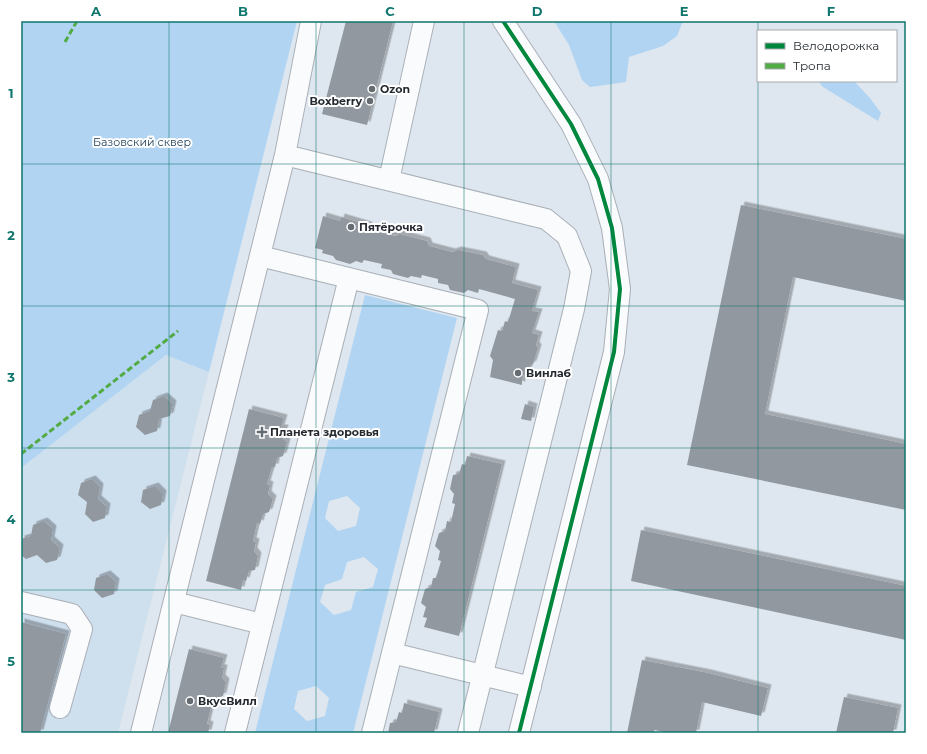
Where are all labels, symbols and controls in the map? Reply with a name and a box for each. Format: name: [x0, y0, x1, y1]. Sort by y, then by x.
text: A: [90, 3, 102, 19]
text: B: [238, 3, 248, 19]
text: C: [385, 3, 395, 19]
text: D: [532, 3, 543, 19]
text: E: [680, 3, 689, 19]
text: F: [827, 3, 835, 19]
legend: [757, 30, 897, 82]
text: Велодорожка: [793, 38, 879, 53]
text: Тропа: [793, 58, 831, 73]
place label: Ozon: [380, 82, 410, 96]
marker: Ozon: [367, 84, 377, 94]
text: 1: [8, 85, 14, 101]
place label: Boxberry: [309, 94, 362, 108]
marker: Boxberry: [365, 96, 375, 106]
park label: Базовский сквер: [93, 135, 191, 149]
place label: Пятёрочка: [359, 220, 423, 234]
marker: Пятёрочка: [346, 222, 356, 232]
text: 2: [7, 227, 15, 243]
place label: Винлаб: [526, 366, 572, 380]
marker: Винлаб: [513, 368, 523, 378]
text: 3: [6, 369, 15, 385]
place label: Планета здоровья: [270, 425, 379, 439]
marker: Планета здоровья: [257, 427, 267, 437]
text: 4: [7, 511, 16, 527]
text: 5: [7, 653, 15, 669]
place label: ВкусВилл: [198, 694, 257, 708]
marker: ВкусВилл: [185, 696, 195, 706]

